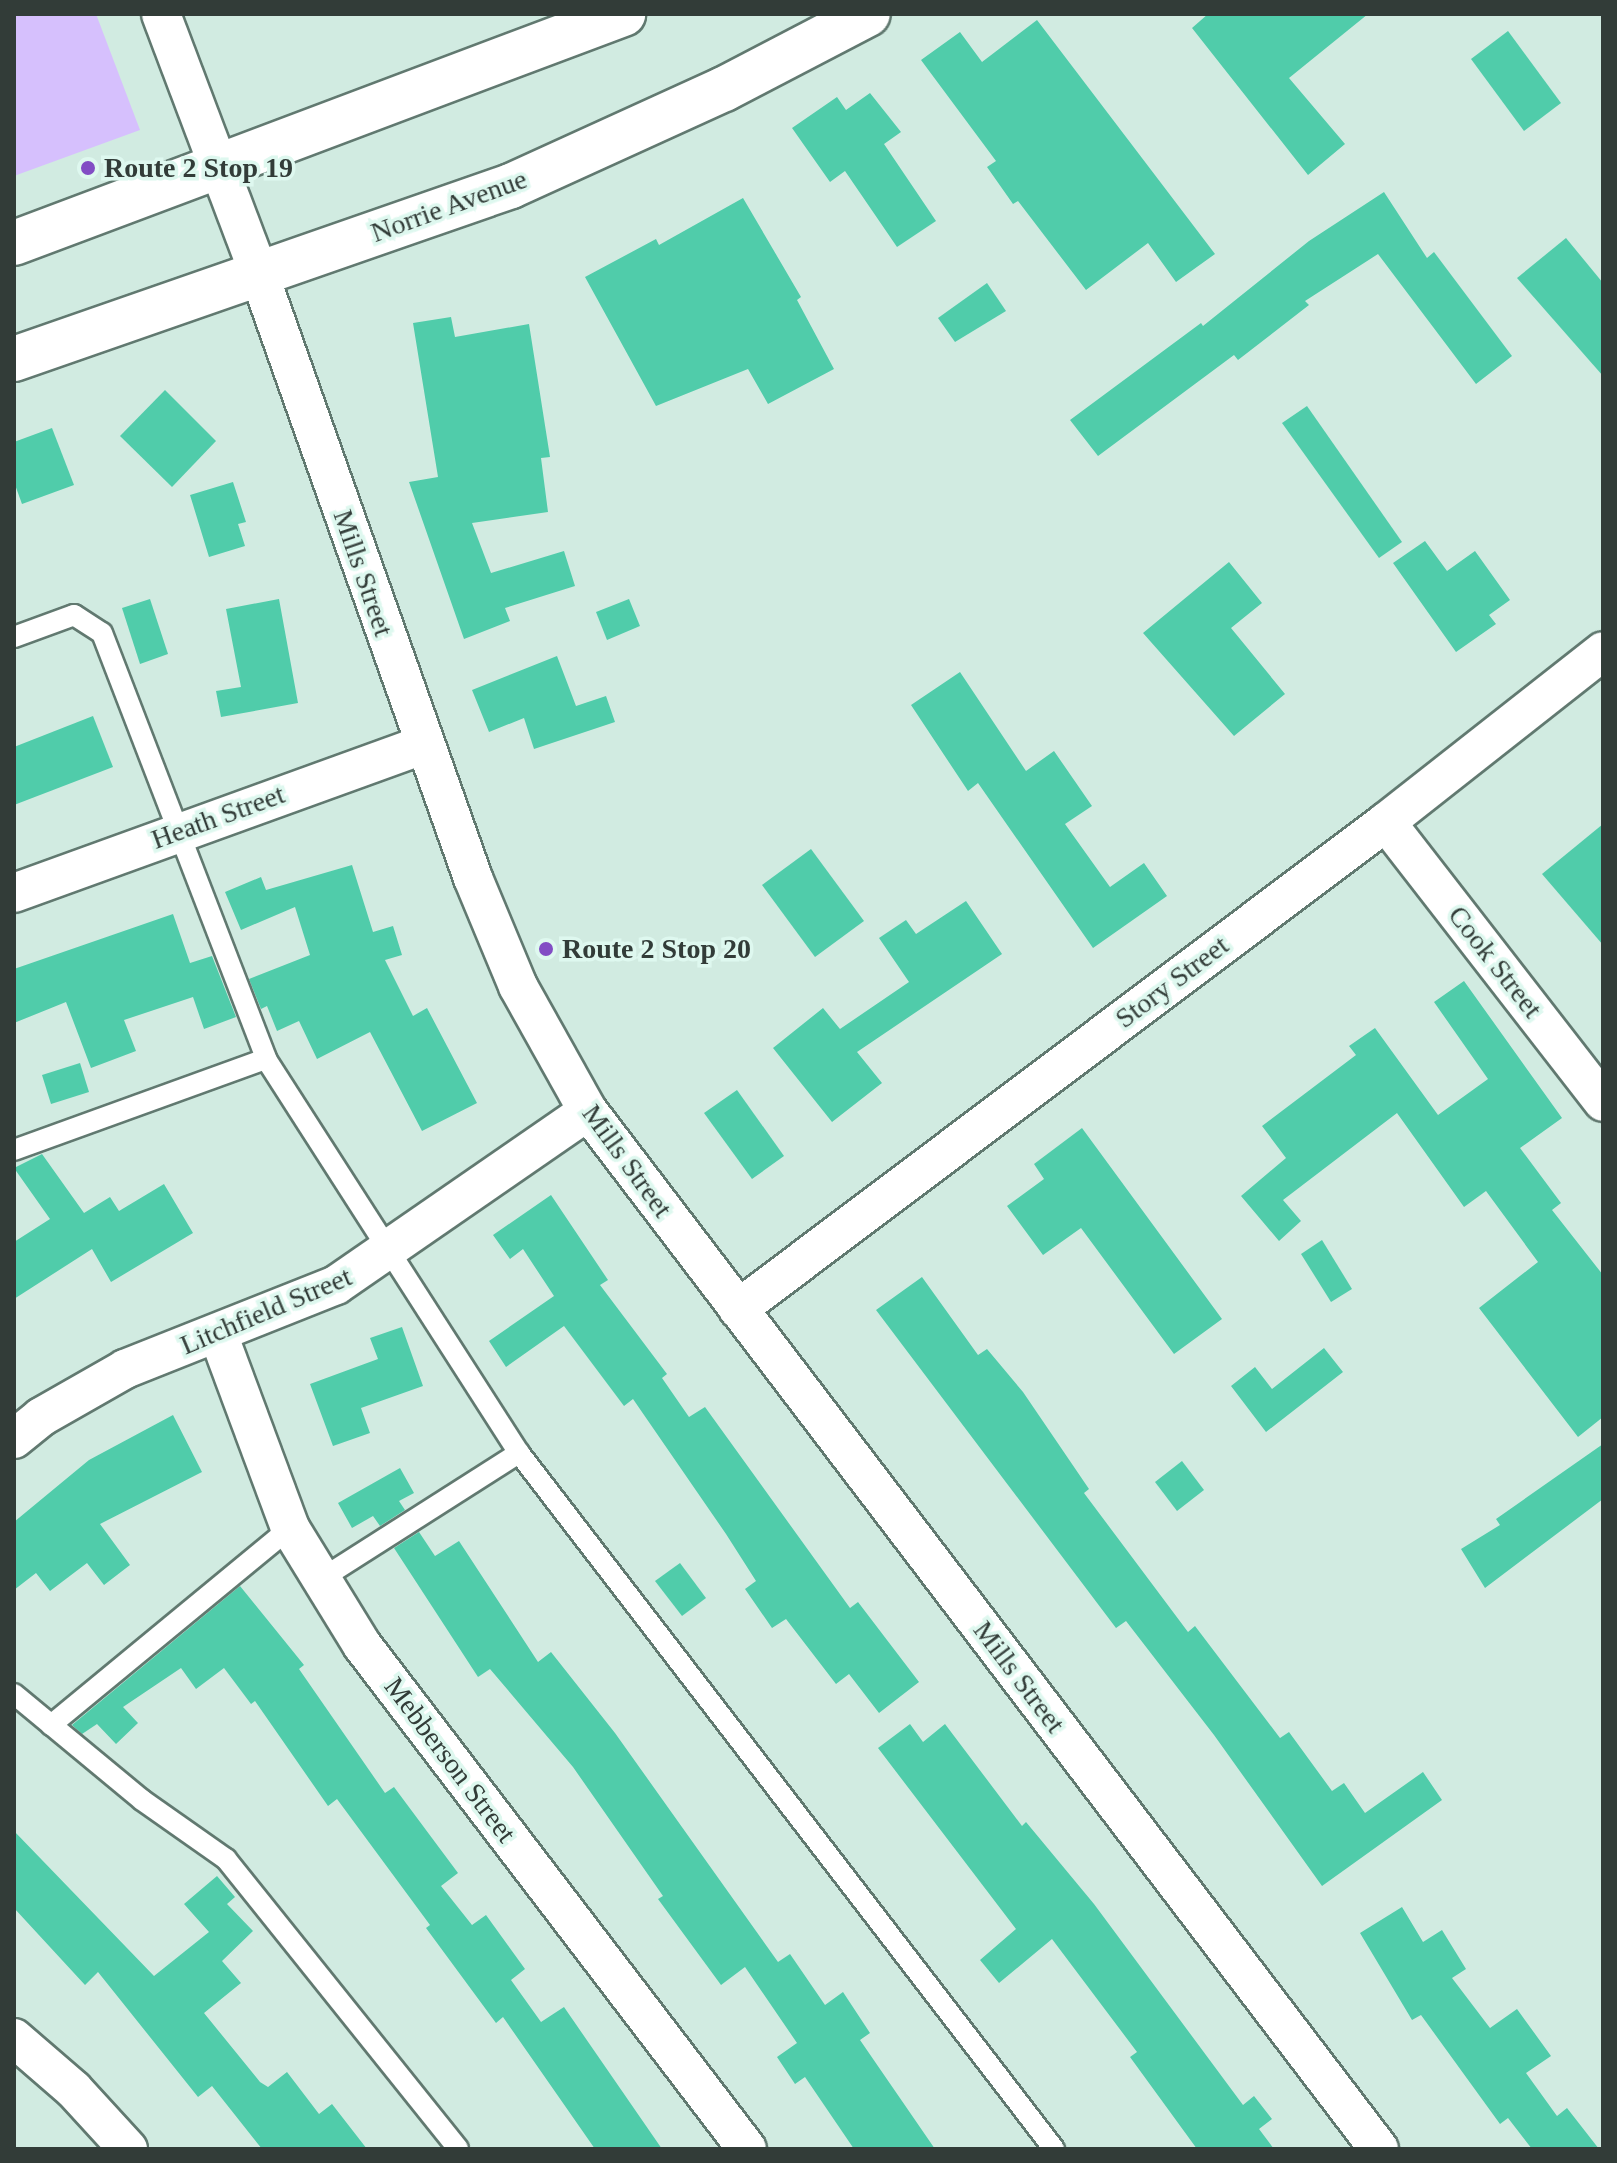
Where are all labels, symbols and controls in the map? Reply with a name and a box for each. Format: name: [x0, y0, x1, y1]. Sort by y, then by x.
place label: Route 2 Stop 19: [104, 151, 293, 185]
marker: Route 2 Stop 19: [79, 159, 97, 177]
street label: Norrie Avenue: [366, 162, 532, 250]
street label: Mills Street: [326, 505, 400, 641]
street label: Heath Street: [147, 777, 289, 857]
street label: Cook Street: [1441, 899, 1549, 1025]
street label: Story Street: [1109, 929, 1235, 1035]
place label: Route 2 Stop 20: [562, 932, 751, 966]
marker: Route 2 Stop 20: [537, 940, 555, 958]
street label: Mills Street: [575, 1098, 679, 1224]
street label: Litchfield Street: [175, 1260, 357, 1362]
street label: Mills Street: [966, 1614, 1072, 1740]
street label: Mebberson Street: [377, 1671, 523, 1849]

